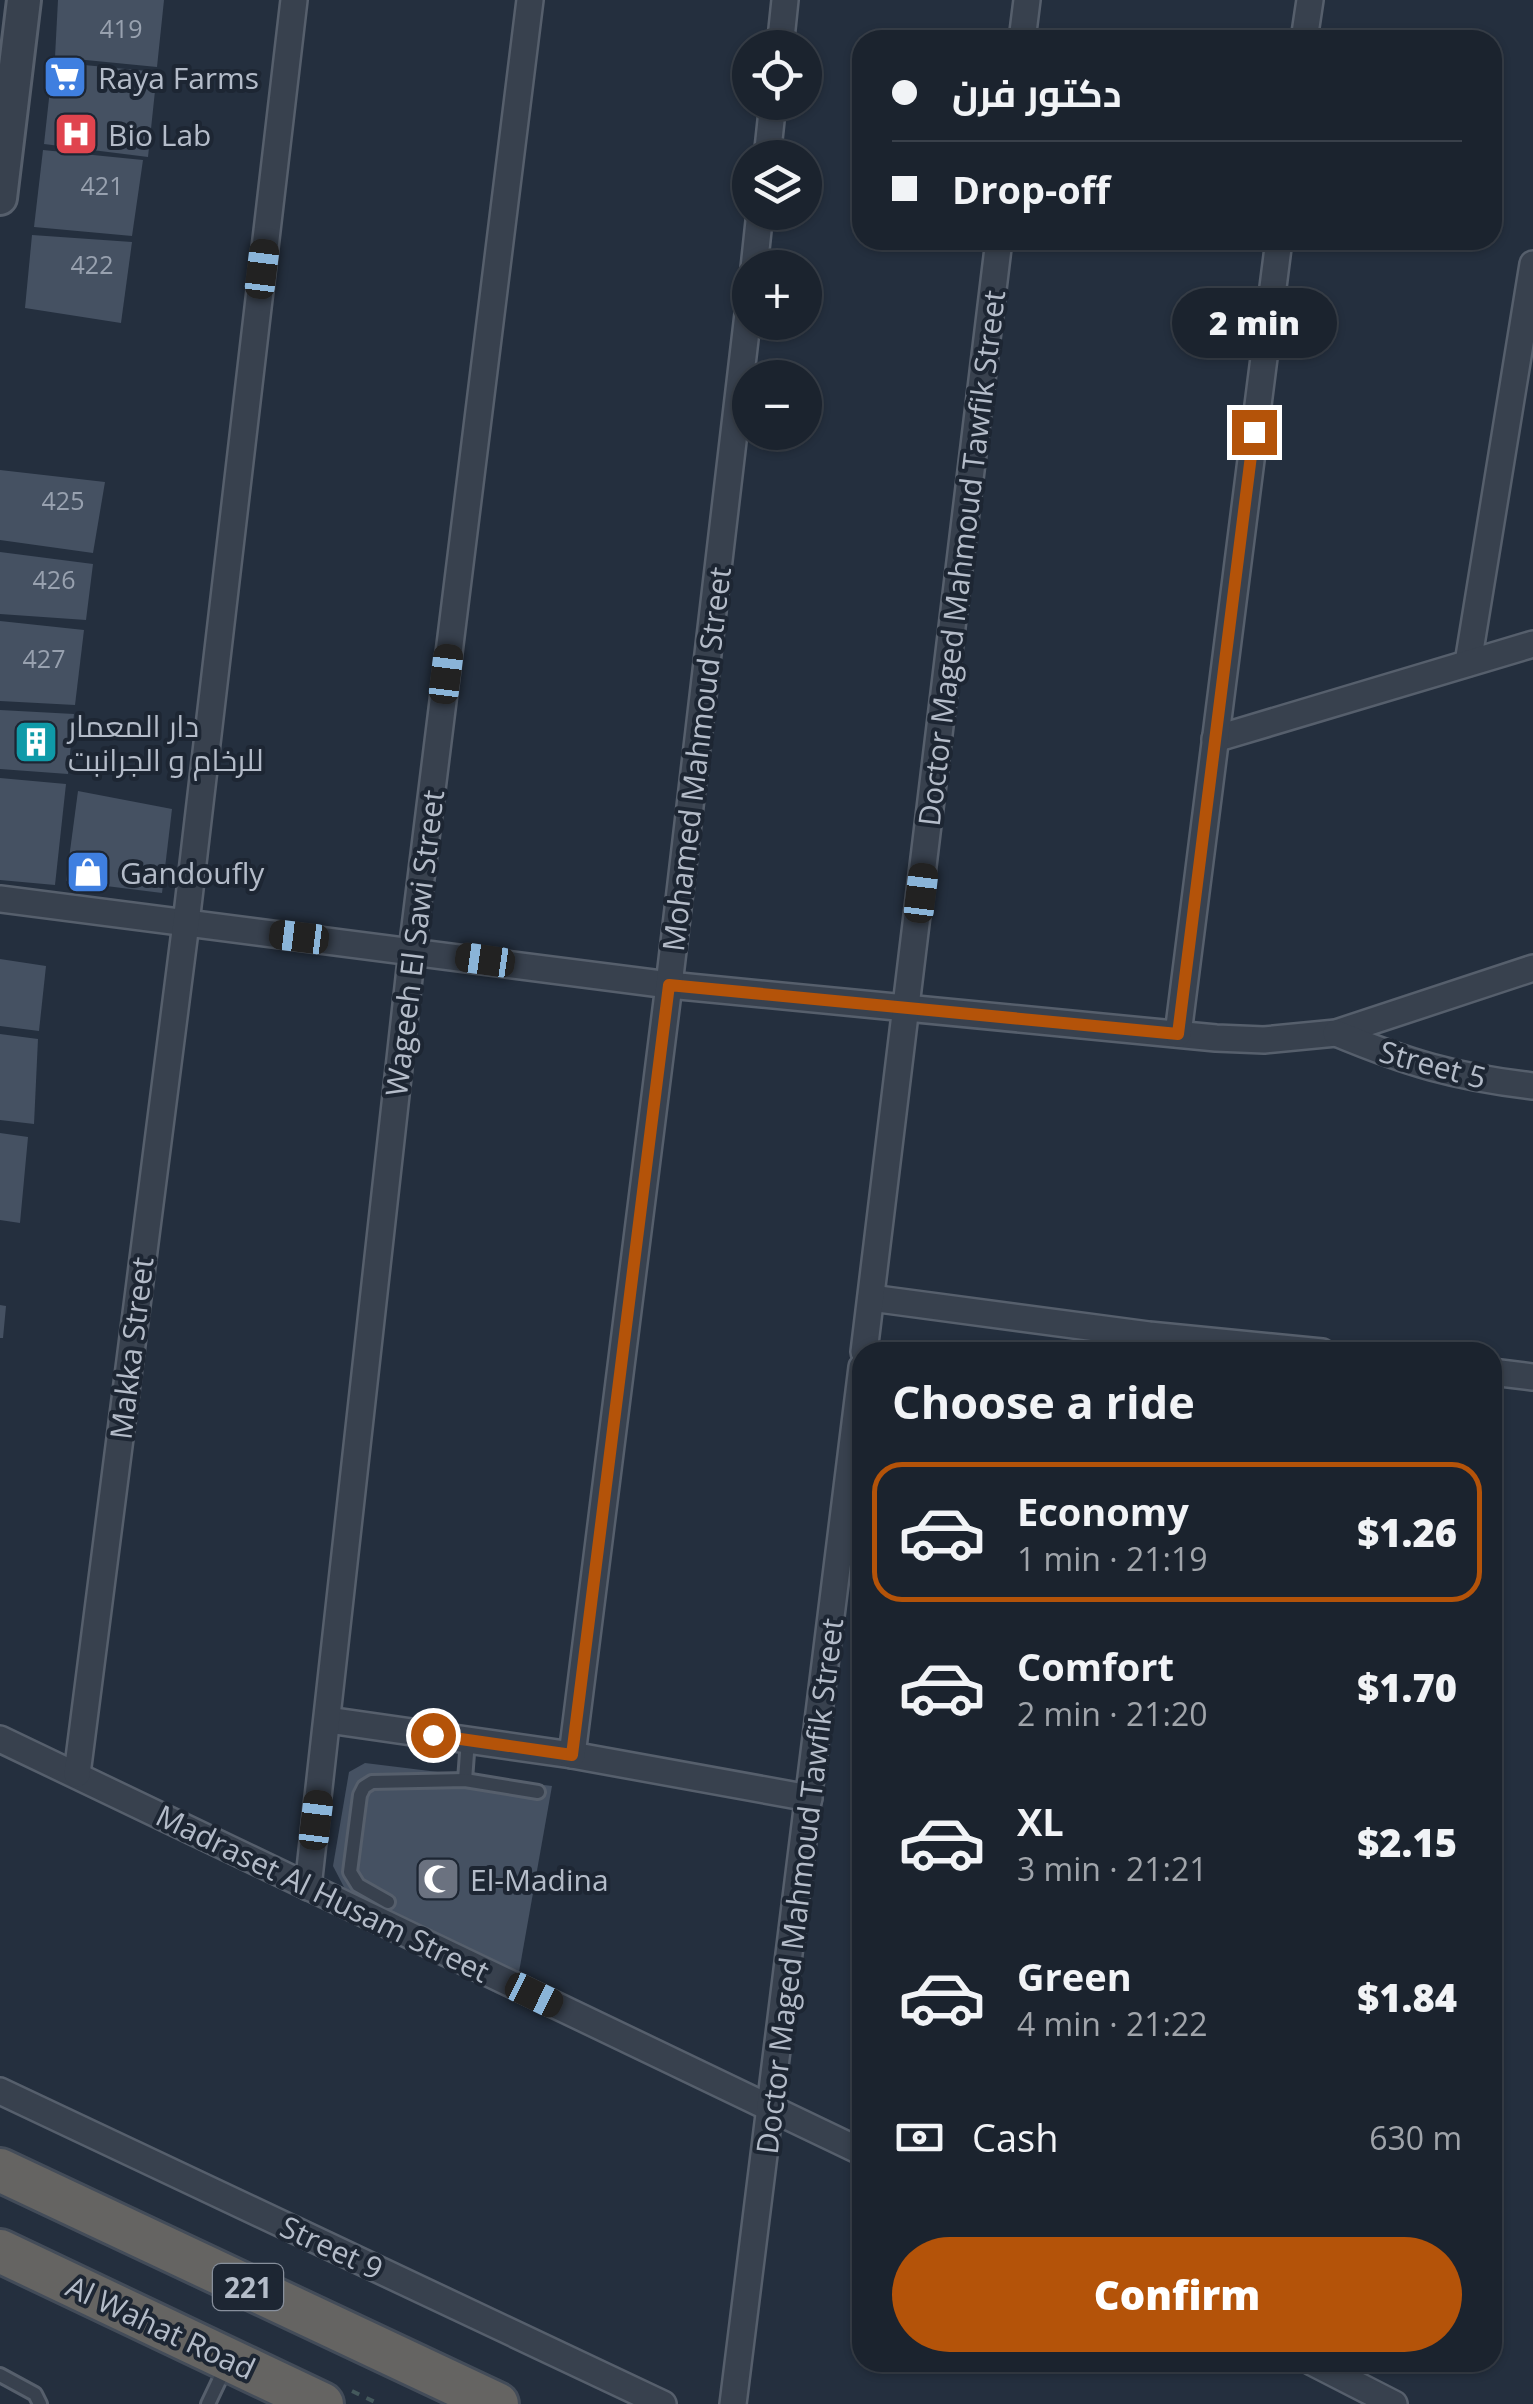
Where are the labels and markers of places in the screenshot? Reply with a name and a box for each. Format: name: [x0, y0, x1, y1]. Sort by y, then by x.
supermarket icon: Raya Farms: [42, 54, 88, 100]
place label: Raya Farms: [98, 57, 259, 98]
hospital icon: Bio Lab: [53, 111, 99, 157]
place label: Bio Lab: [108, 114, 211, 155]
place label: دار المعمار للرخام و الجرانبت: [66, 705, 264, 781]
building icon: دار المعمار للرخام و الجرانبت: [13, 719, 59, 765]
shop icon: Gandoufly: [65, 849, 111, 895]
place label: Gandoufly: [120, 852, 265, 893]
mosque icon: El-Madina: [415, 1856, 461, 1902]
place label: El-Madina: [470, 1859, 609, 1900]

